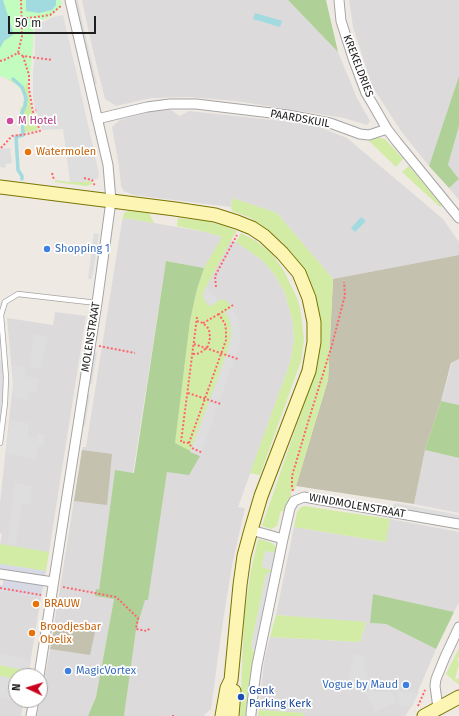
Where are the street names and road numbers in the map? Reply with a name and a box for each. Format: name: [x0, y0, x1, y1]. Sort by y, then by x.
street label: KREKELDRIES: [340, 33, 376, 99]
street label: PAARDSKUIL: [269, 107, 331, 131]
street label: MOLENSTRAAT: [79, 301, 103, 373]
street label: WINDMOLENSTRAAT: [308, 491, 406, 521]

